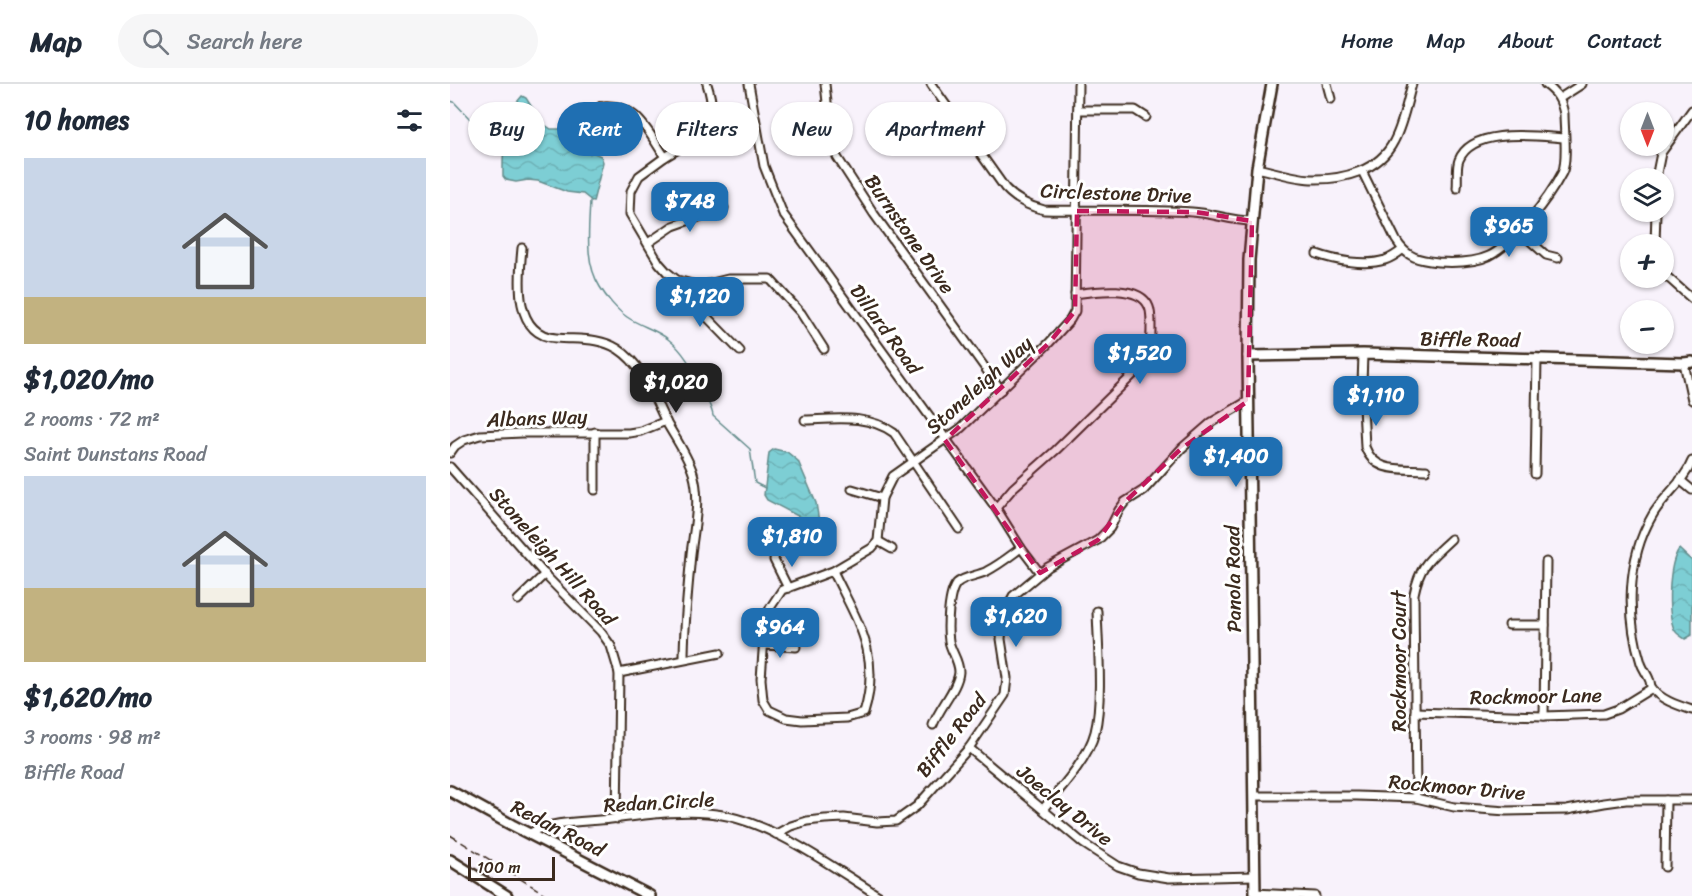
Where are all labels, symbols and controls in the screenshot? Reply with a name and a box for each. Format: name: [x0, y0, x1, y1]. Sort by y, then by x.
search box: [118, 14, 538, 68]
text: Map: [30, 17, 82, 66]
text: Search here: [187, 22, 303, 61]
text: Home: [1341, 22, 1393, 60]
text: Map: [1426, 22, 1465, 60]
text: About: [1498, 22, 1555, 60]
text: Contact: [1588, 22, 1662, 60]
icon: search: [139, 25, 172, 58]
text: 10 homes: [24, 97, 129, 143]
chip: Buy: [468, 102, 545, 156]
chip: Rent: [557, 102, 643, 156]
chip: Filters: [655, 102, 759, 156]
chip: New: [771, 102, 853, 156]
chip: Apartment: [865, 102, 1006, 156]
north arrow: [1620, 102, 1674, 156]
map controls: [1620, 102, 1674, 354]
icon: filters: [393, 104, 426, 137]
street label: Burnstone Drive: [855, 167, 964, 302]
button: layers: [1620, 168, 1674, 222]
street label: Circlestone Drive: [1040, 173, 1192, 214]
pin: $748: [654, 182, 726, 233]
text: $748: [665, 184, 715, 219]
icon: home: [171, 197, 279, 305]
pin: $965: [1473, 207, 1545, 258]
text: $965: [1484, 209, 1534, 244]
button: +: [1620, 234, 1674, 288]
street label: Dillard Road: [840, 276, 932, 383]
pin: $1,120: [651, 277, 749, 328]
text: $1,120: [670, 279, 730, 314]
button: −: [1620, 300, 1674, 354]
street label: Biffle Road: [1420, 321, 1522, 358]
street label: Stoneleigh Way: [918, 327, 1042, 444]
pin: $1,520: [1091, 334, 1189, 385]
text: $1,520: [1108, 336, 1172, 371]
text: $1,020/mo: [24, 356, 154, 402]
pin: $1,020: [627, 363, 725, 414]
text: $1,020: [644, 365, 708, 400]
pin: $1,110: [1327, 376, 1425, 427]
text: $1,110: [1347, 378, 1405, 413]
street label: Albans Way: [485, 399, 589, 438]
text: 2 rooms · 72 m²: [24, 402, 160, 437]
text: Saint Dunstans Road: [24, 437, 207, 472]
pin: $1,400: [1187, 437, 1285, 488]
text: $1,400: [1203, 439, 1269, 474]
street label: Stoneleigh Hill Road: [480, 478, 626, 635]
icon: home: [171, 515, 279, 623]
pin: $1,810: [743, 517, 841, 568]
text: $1,810: [762, 519, 822, 554]
street label: Panola Road: [1215, 524, 1252, 633]
street label: Rockmoor Court: [1382, 589, 1417, 732]
pin: $1,620: [967, 597, 1065, 648]
text: $1,620: [985, 599, 1047, 634]
pin: $964: [744, 608, 816, 659]
text: $964: [755, 610, 805, 645]
text: $1,620/mo: [24, 674, 152, 720]
street label: Rockmoor Lane: [1470, 678, 1602, 715]
street label: Biffle Road: [907, 684, 997, 785]
text: 3 rooms · 98 m²: [24, 720, 161, 755]
text: Biffle Road: [24, 755, 124, 790]
street label: Joeclay Drive: [1008, 755, 1121, 856]
street label: Rockmoor Drive: [1387, 764, 1527, 811]
street label: Redan Circle: [603, 782, 715, 823]
street label: Redan Road: [505, 790, 612, 868]
text: 100 m: [477, 853, 521, 882]
scale bar: [468, 854, 555, 882]

